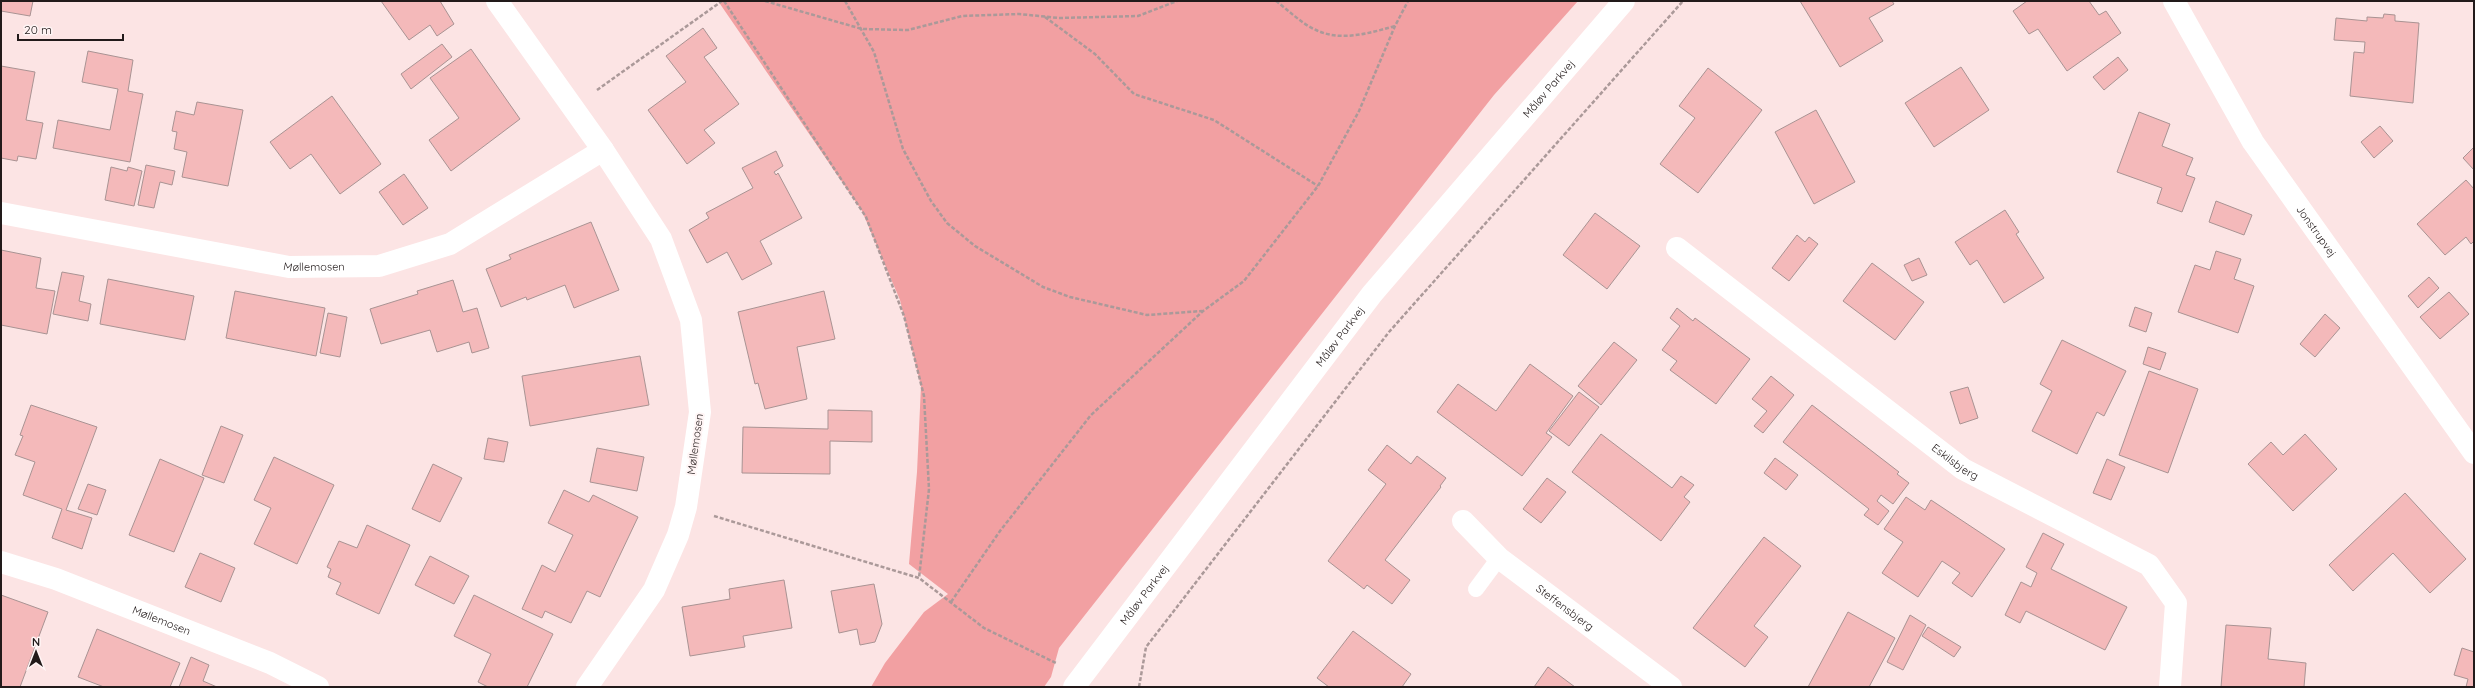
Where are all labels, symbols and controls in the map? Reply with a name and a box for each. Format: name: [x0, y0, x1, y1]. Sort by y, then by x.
scale bar: [18, 16, 123, 42]
text: 20 m: [24, 22, 52, 37]
street label: Måløv Parkvej: [1520, 57, 1577, 121]
street label: Jonstrupvej: [2293, 203, 2340, 260]
street label: Møllemosen: [282, 259, 345, 275]
street label: Måløv Parkvej: [1313, 303, 1367, 369]
street label: Møllemosen: [684, 413, 706, 475]
street label: Eskilsbjerg: [1929, 441, 1981, 483]
street label: Måløv Parkvej: [1117, 562, 1171, 628]
street label: Steffensbjerg: [1533, 581, 1597, 634]
street label: Møllemosen: [130, 603, 193, 638]
north arrow: [16, 632, 56, 672]
text: N: [32, 635, 40, 649]

